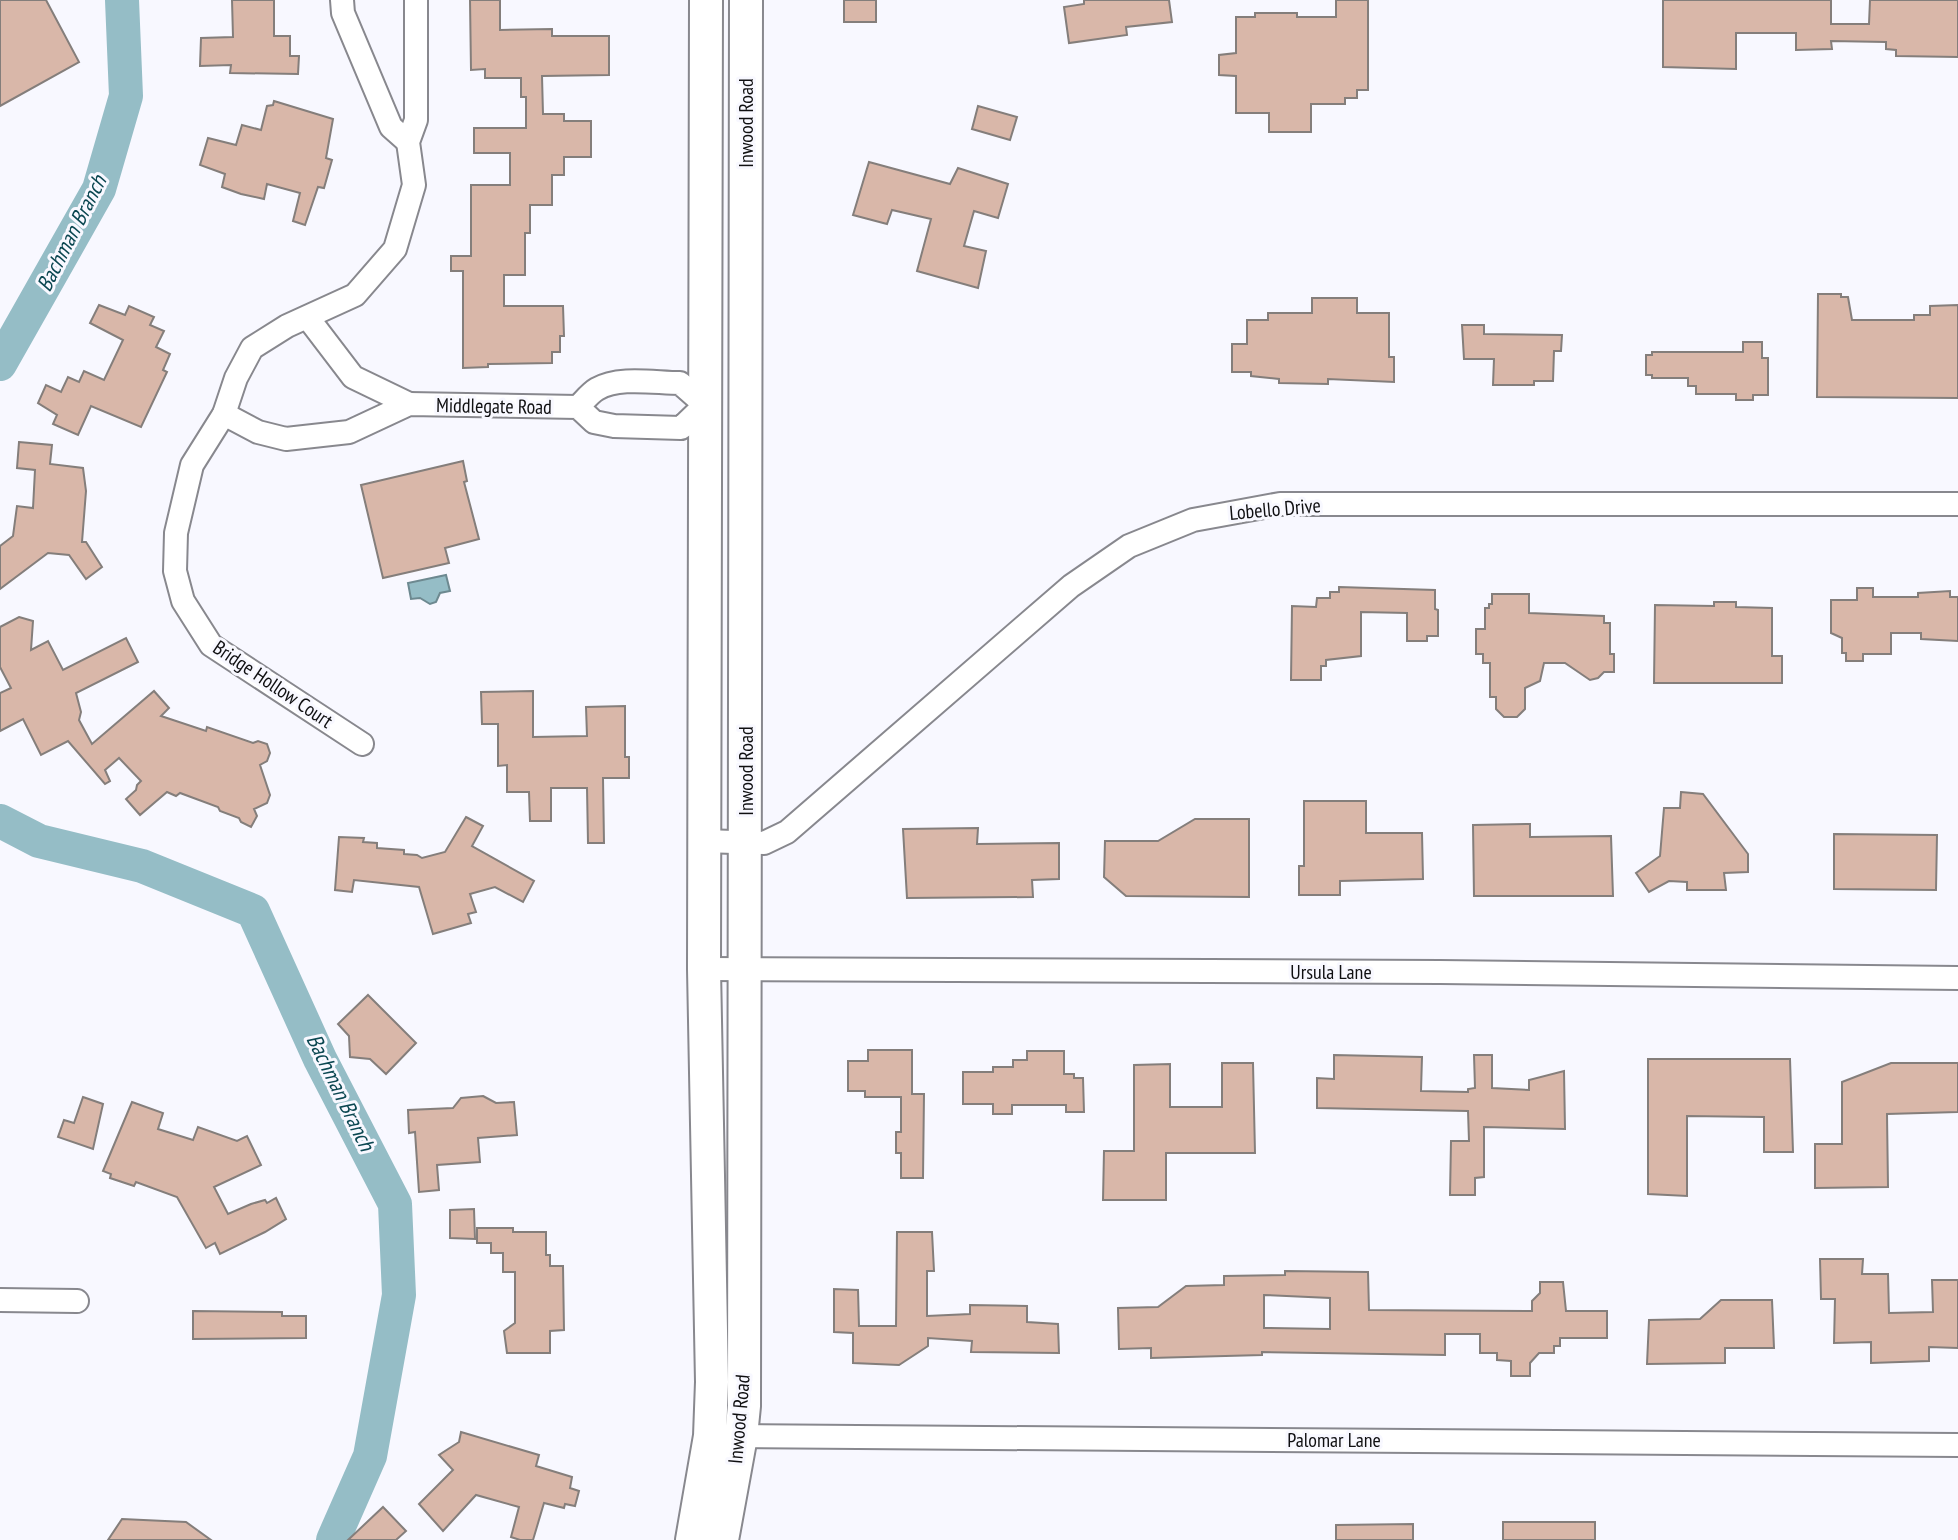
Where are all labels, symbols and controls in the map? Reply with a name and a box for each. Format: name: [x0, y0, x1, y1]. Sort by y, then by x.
street label: Inwood Road: [733, 78, 759, 168]
water label: Bachman Branch: [30, 169, 113, 296]
street label: Middlegate Road: [436, 392, 552, 420]
street label: Lobello Drive: [1228, 492, 1322, 526]
street label: Bridge Hollow Court: [208, 634, 338, 734]
street label: Inwood Road: [733, 726, 759, 816]
street label: Ursula Lane: [1290, 959, 1372, 985]
water label: Bachman Branch: [301, 1029, 382, 1156]
street label: Inwood Road: [722, 1373, 756, 1465]
street label: Palomar Lane: [1287, 1427, 1381, 1453]

